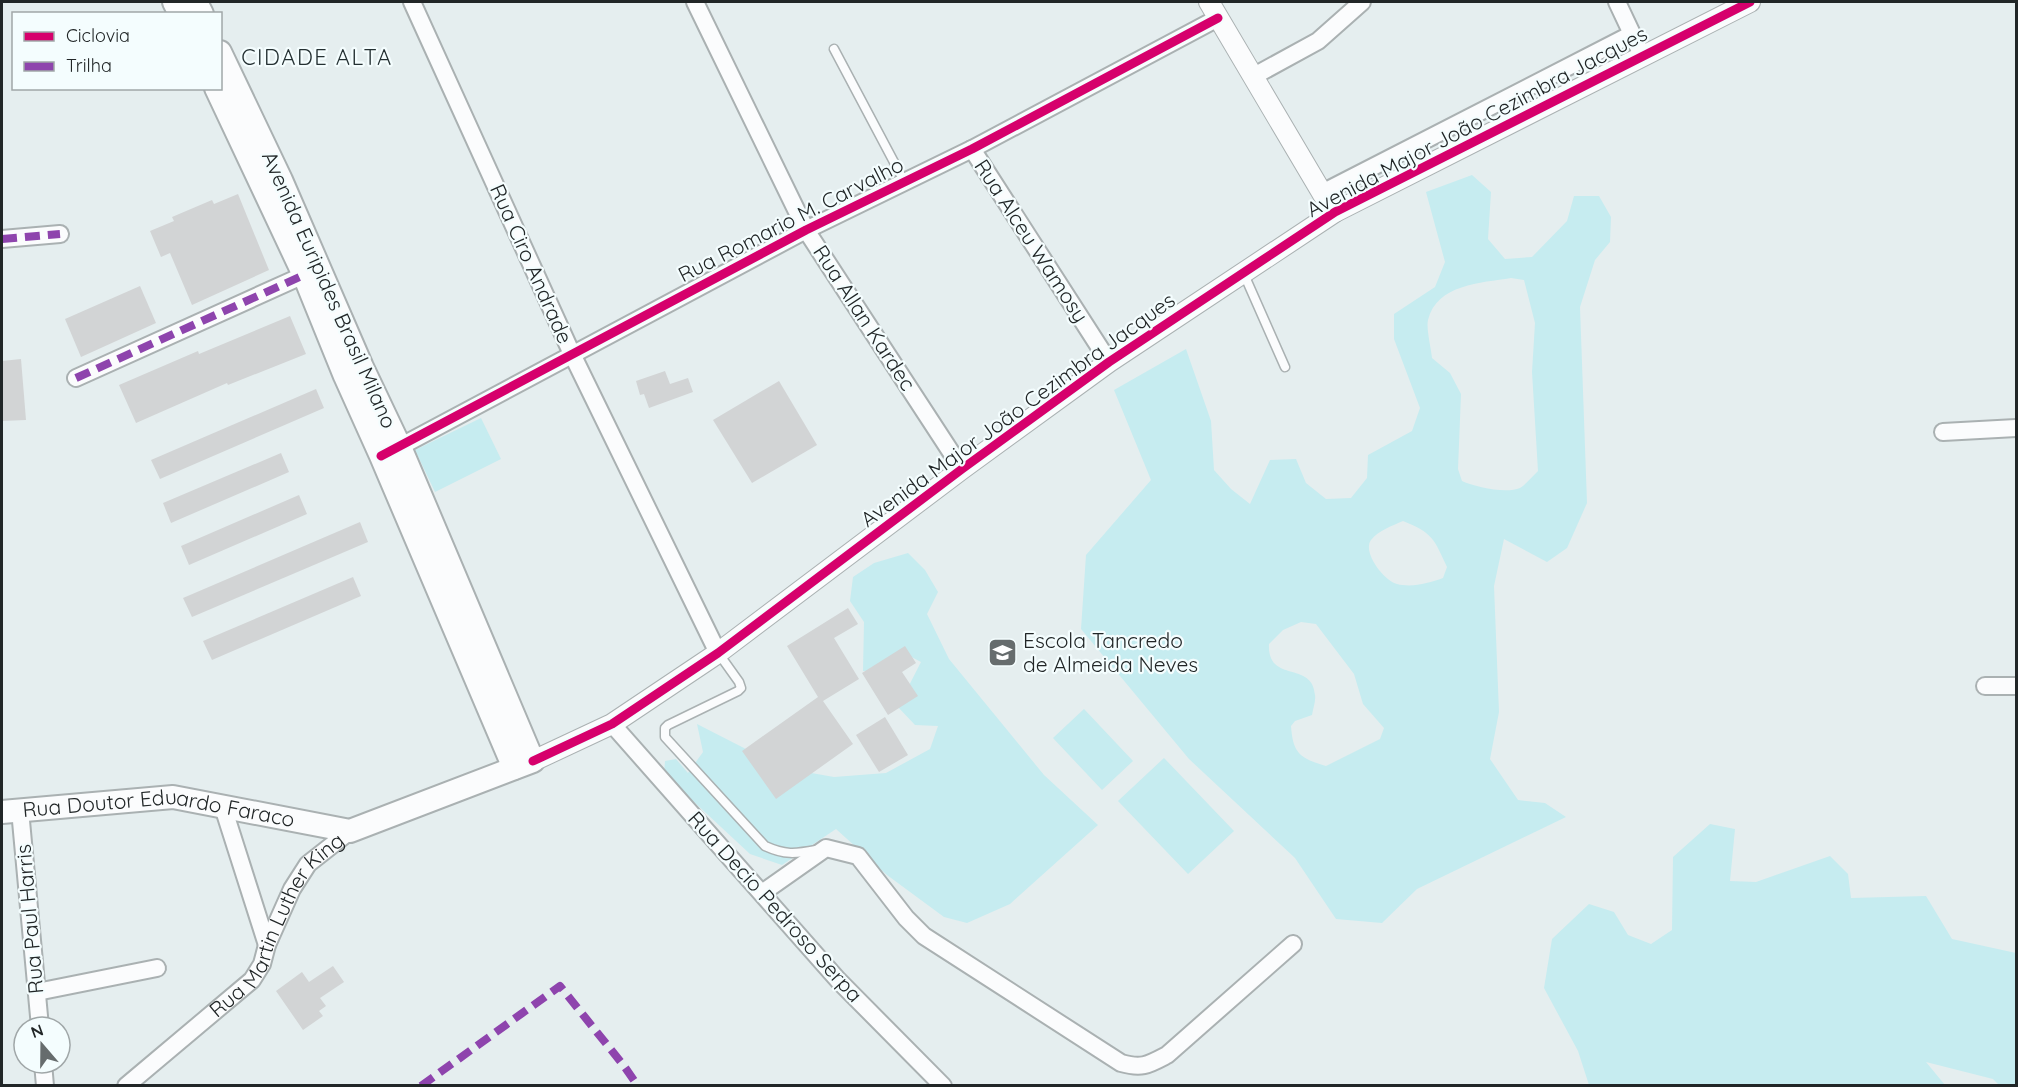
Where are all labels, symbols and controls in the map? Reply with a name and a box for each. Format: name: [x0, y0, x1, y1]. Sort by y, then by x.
legend: [12, 12, 222, 90]
street label: Avenida Major João Cezimbra Jacques: [1302, 20, 1651, 222]
text: Ciclovia: [66, 24, 130, 47]
district label: CIDADE ALTA: [241, 43, 393, 71]
text: Trilha: [66, 54, 112, 77]
street label: Avenida Euripides Brasil Milano: [257, 147, 403, 432]
street label: Rua Romario M. Carvalho: [673, 151, 908, 287]
street label: Rua Alceu Wamosy: [969, 154, 1094, 327]
street label: Rua Ciro Andrade: [485, 180, 579, 348]
street label: Rua Allan Kardec: [808, 240, 922, 395]
street label: Avenida Major João Cezimbra Jacques: [855, 286, 1180, 532]
place label: Escola Tancredo de Almeida Neves: [1023, 627, 1198, 677]
school or university icon: Escola Tancredo de Almeida Neves: [986, 637, 1018, 669]
street label: Rua Doutor Eduardo Faraco: [21, 783, 297, 832]
street label: Rua Decio Pedroso Serpa: [683, 806, 868, 1007]
street label: Rua Martin Luther King: [204, 827, 349, 1022]
street label: Rua Paul Harris: [10, 843, 48, 995]
north arrow: [12, 1015, 72, 1075]
text: N: [28, 1019, 46, 1042]

